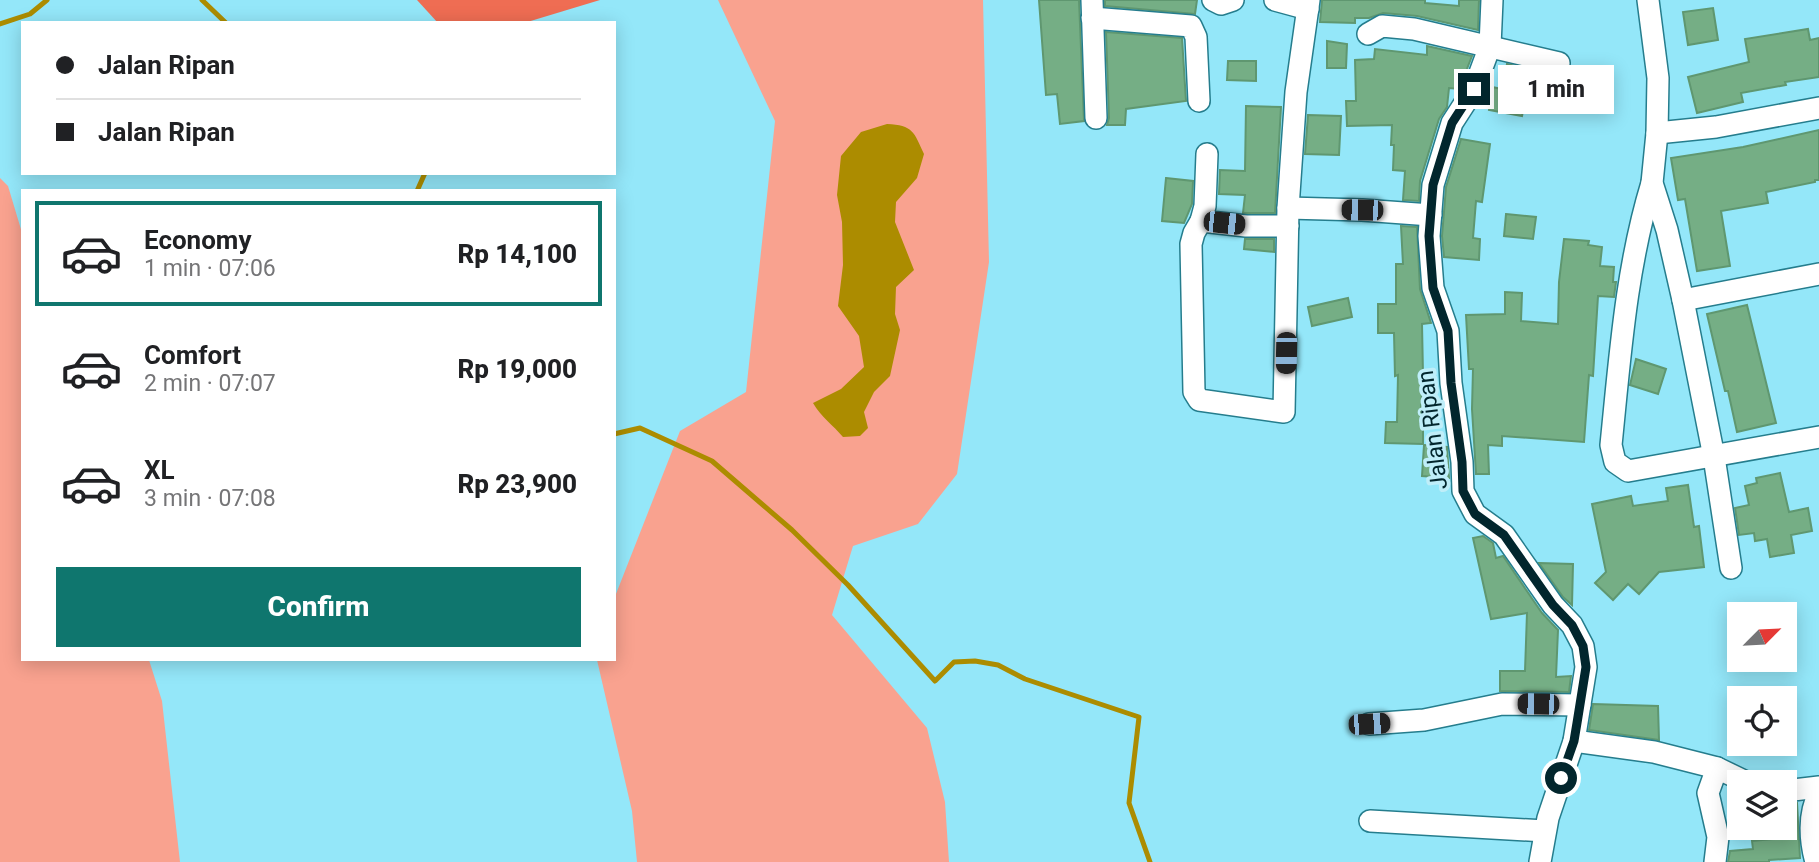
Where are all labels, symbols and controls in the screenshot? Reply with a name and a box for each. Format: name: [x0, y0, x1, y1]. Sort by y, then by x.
text: Jalan Ripan: [98, 50, 235, 80]
callout: 1 min: [1498, 64, 1614, 114]
route end: [1458, 73, 1490, 105]
text: 1 min: [1527, 76, 1585, 103]
text: Jalan Ripan: [98, 117, 235, 147]
car: [1341, 199, 1384, 221]
car: [1203, 210, 1246, 236]
icon: car: [60, 222, 123, 285]
text: Economy: [144, 225, 251, 255]
text: Rp 14,100: [457, 239, 577, 269]
text: 1 min · 07:06: [144, 255, 276, 282]
car: [1276, 332, 1297, 374]
icon: car: [60, 337, 123, 400]
text: Comfort: [144, 340, 241, 370]
text: Rp 19,000: [457, 354, 577, 384]
street label: Jalan Ripan: [1412, 369, 1453, 491]
text: 2 min · 07:07: [144, 370, 276, 397]
icon: car: [60, 452, 123, 515]
text: XL: [144, 455, 175, 485]
text: Rp 23,900: [457, 469, 577, 499]
text: 3 min · 07:08: [144, 485, 276, 512]
button: Confirm: [56, 567, 581, 647]
north arrow: [1727, 602, 1797, 672]
map controls: [1727, 602, 1797, 840]
button: locate: [1727, 686, 1797, 756]
car: [1517, 693, 1560, 715]
car: [1348, 712, 1391, 736]
route start: [1545, 762, 1577, 794]
button: layers: [1727, 770, 1797, 840]

